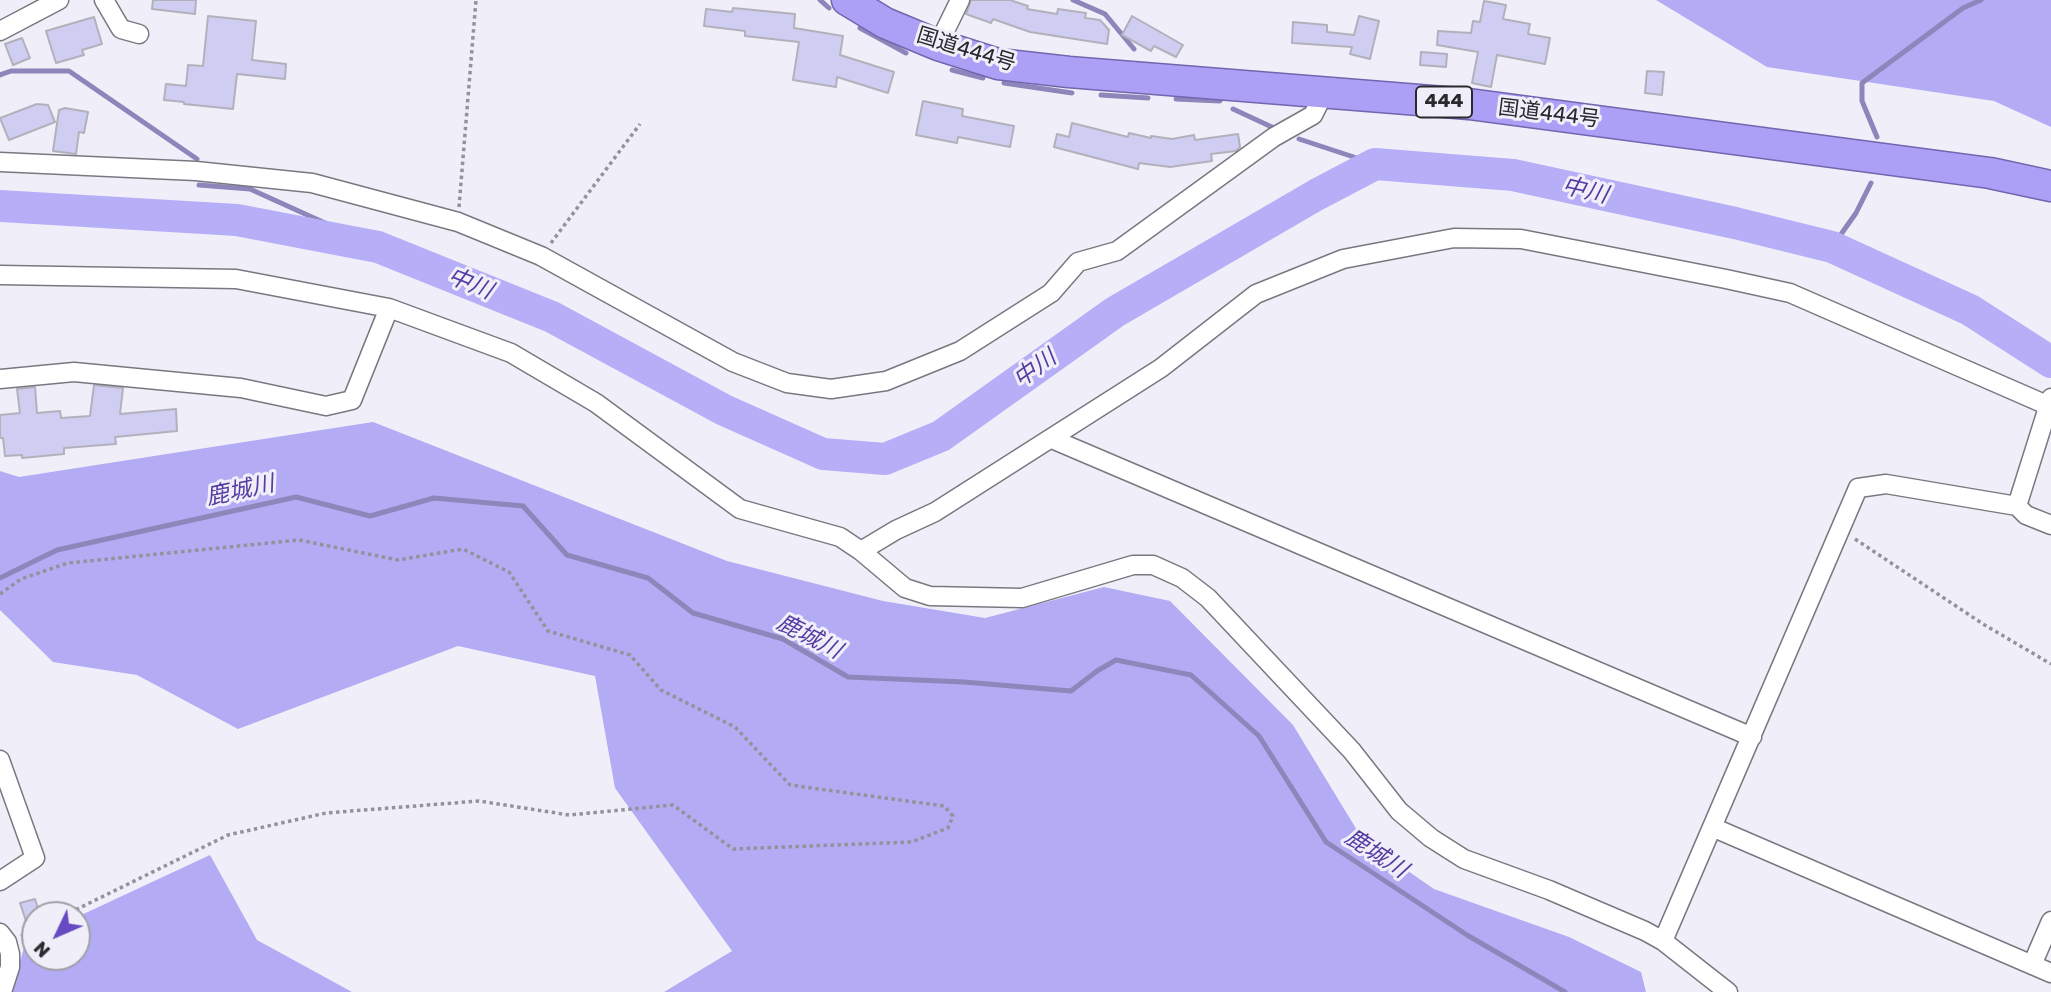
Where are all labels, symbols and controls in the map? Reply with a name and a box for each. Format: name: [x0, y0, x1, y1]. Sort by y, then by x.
street label: 国道444号: [913, 23, 1019, 77]
road number: 444: [1416, 86, 1472, 118]
street label: 国道444号: [1497, 95, 1601, 133]
water label: 中川: [1559, 172, 1611, 210]
water label: 中川: [444, 263, 496, 305]
water label: 中川: [1008, 344, 1062, 394]
water label: 鹿城川: [203, 470, 277, 512]
water label: 鹿城川: [772, 609, 846, 665]
water label: 鹿城川: [1340, 824, 1412, 884]
north arrow: [21, 901, 91, 971]
text: N: [29, 937, 55, 962]

